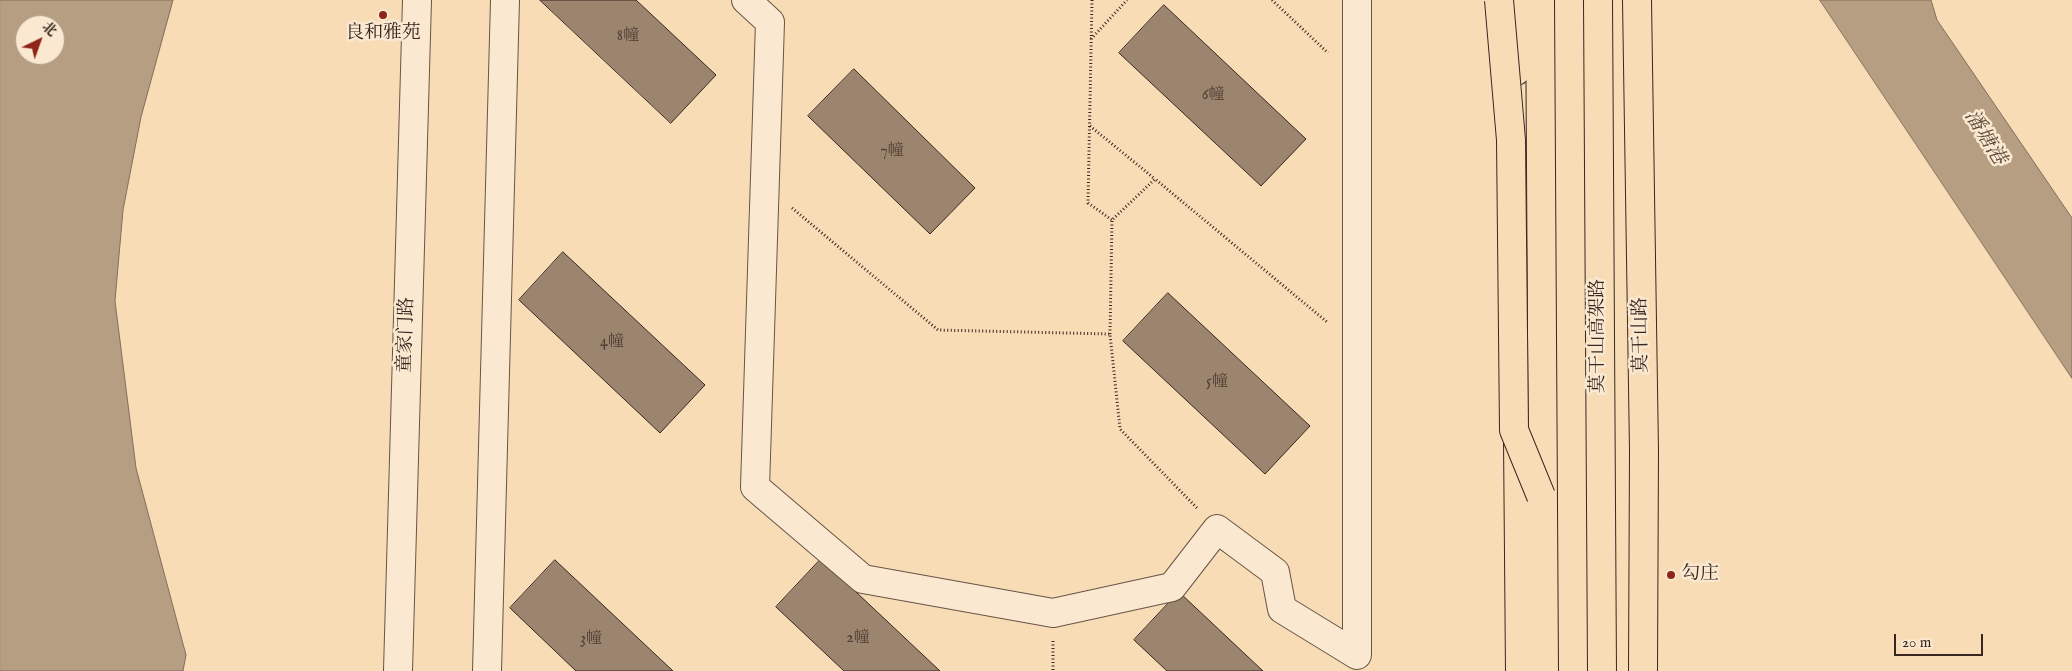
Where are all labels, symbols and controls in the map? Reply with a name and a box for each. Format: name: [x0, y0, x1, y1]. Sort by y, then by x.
marker: 良和雅苑: [377, 9, 389, 21]
north arrow: [15, 15, 65, 65]
text: 北: [38, 18, 61, 41]
place label: 良和雅苑: [345, 23, 421, 45]
house number: 8幢: [617, 27, 639, 47]
house number: 6幢: [1202, 86, 1224, 106]
water label: 潘塘港: [1958, 106, 2010, 170]
house number: 7幢: [880, 142, 904, 162]
street label: 莫干山高架路: [1588, 279, 1610, 393]
street label: 童家门路: [394, 297, 420, 373]
street label: 莫干山路: [1630, 297, 1654, 373]
house number: 4幢: [600, 333, 624, 353]
house number: 5幢: [1206, 373, 1228, 393]
place label: 勾庄: [1681, 564, 1719, 586]
marker: 勾庄: [1665, 569, 1677, 581]
scale bar: [1897, 624, 1986, 656]
house number: 2幢: [846, 629, 870, 649]
house number: 3幢: [580, 630, 602, 650]
text: 20 m: [1902, 633, 1931, 652]

